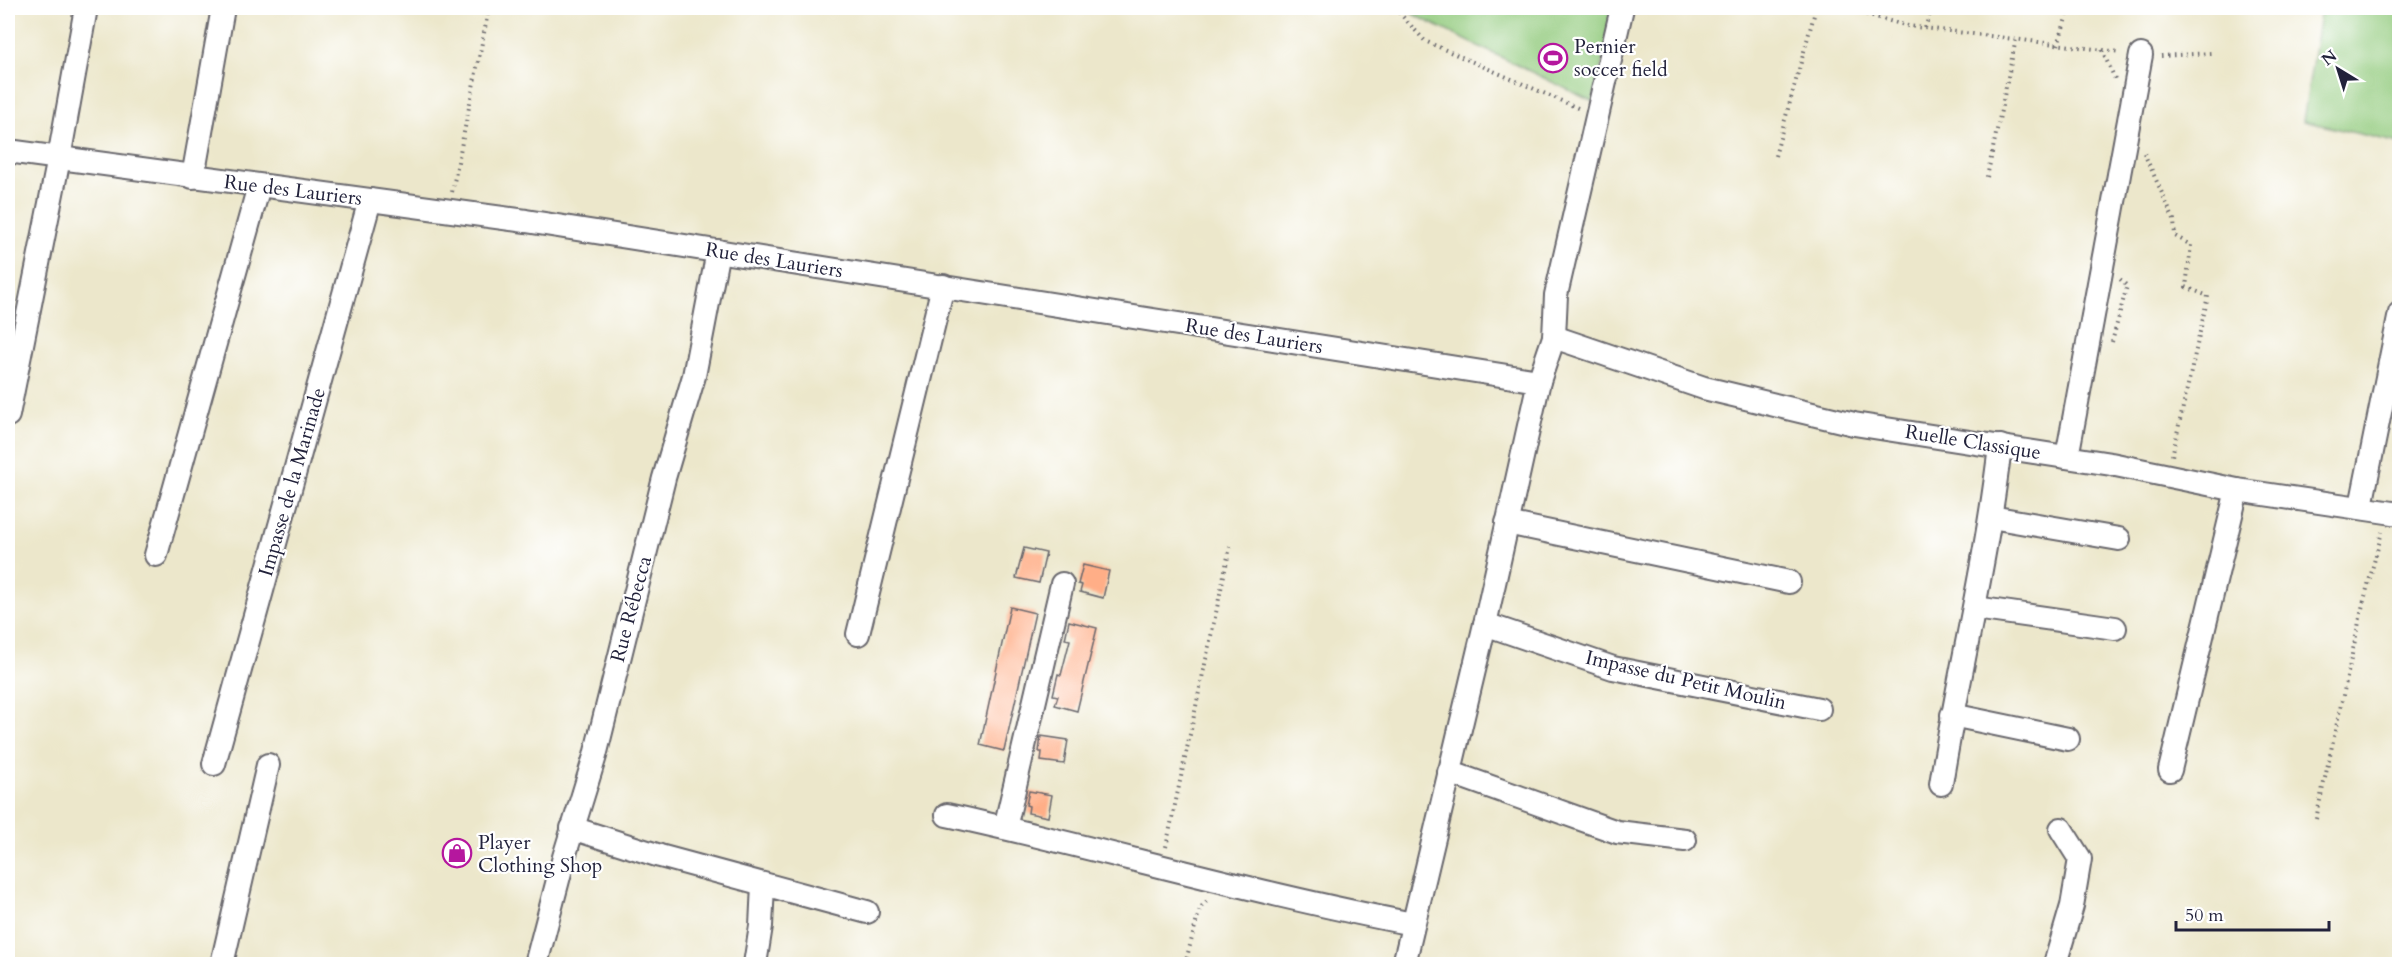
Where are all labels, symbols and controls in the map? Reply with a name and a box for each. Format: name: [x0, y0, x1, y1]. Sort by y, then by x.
place label: Pernier soccer field: [1574, 33, 1668, 83]
north arrow: [2308, 39, 2368, 99]
sports icon: Pernier soccer field: [1537, 42, 1569, 74]
text: N: [2317, 45, 2342, 71]
street label: Rue des Lauriers: [222, 168, 364, 212]
street label: Rue des Lauriers: [703, 236, 845, 284]
street label: Rue des Lauriers: [1183, 312, 1325, 360]
street label: Impasse de la Marinade: [252, 384, 332, 580]
street label: Ruelle Classique: [1903, 418, 2043, 466]
street label: Rue Rébecca: [604, 553, 658, 665]
street label: Impasse du Petit Moulin: [1583, 644, 1790, 716]
place label: Player Clothing Shop: [478, 829, 603, 879]
shop icon: Player Clothing Shop: [441, 837, 473, 869]
scale bar: [2176, 894, 2329, 932]
text: 50 m: [2185, 903, 2224, 928]

